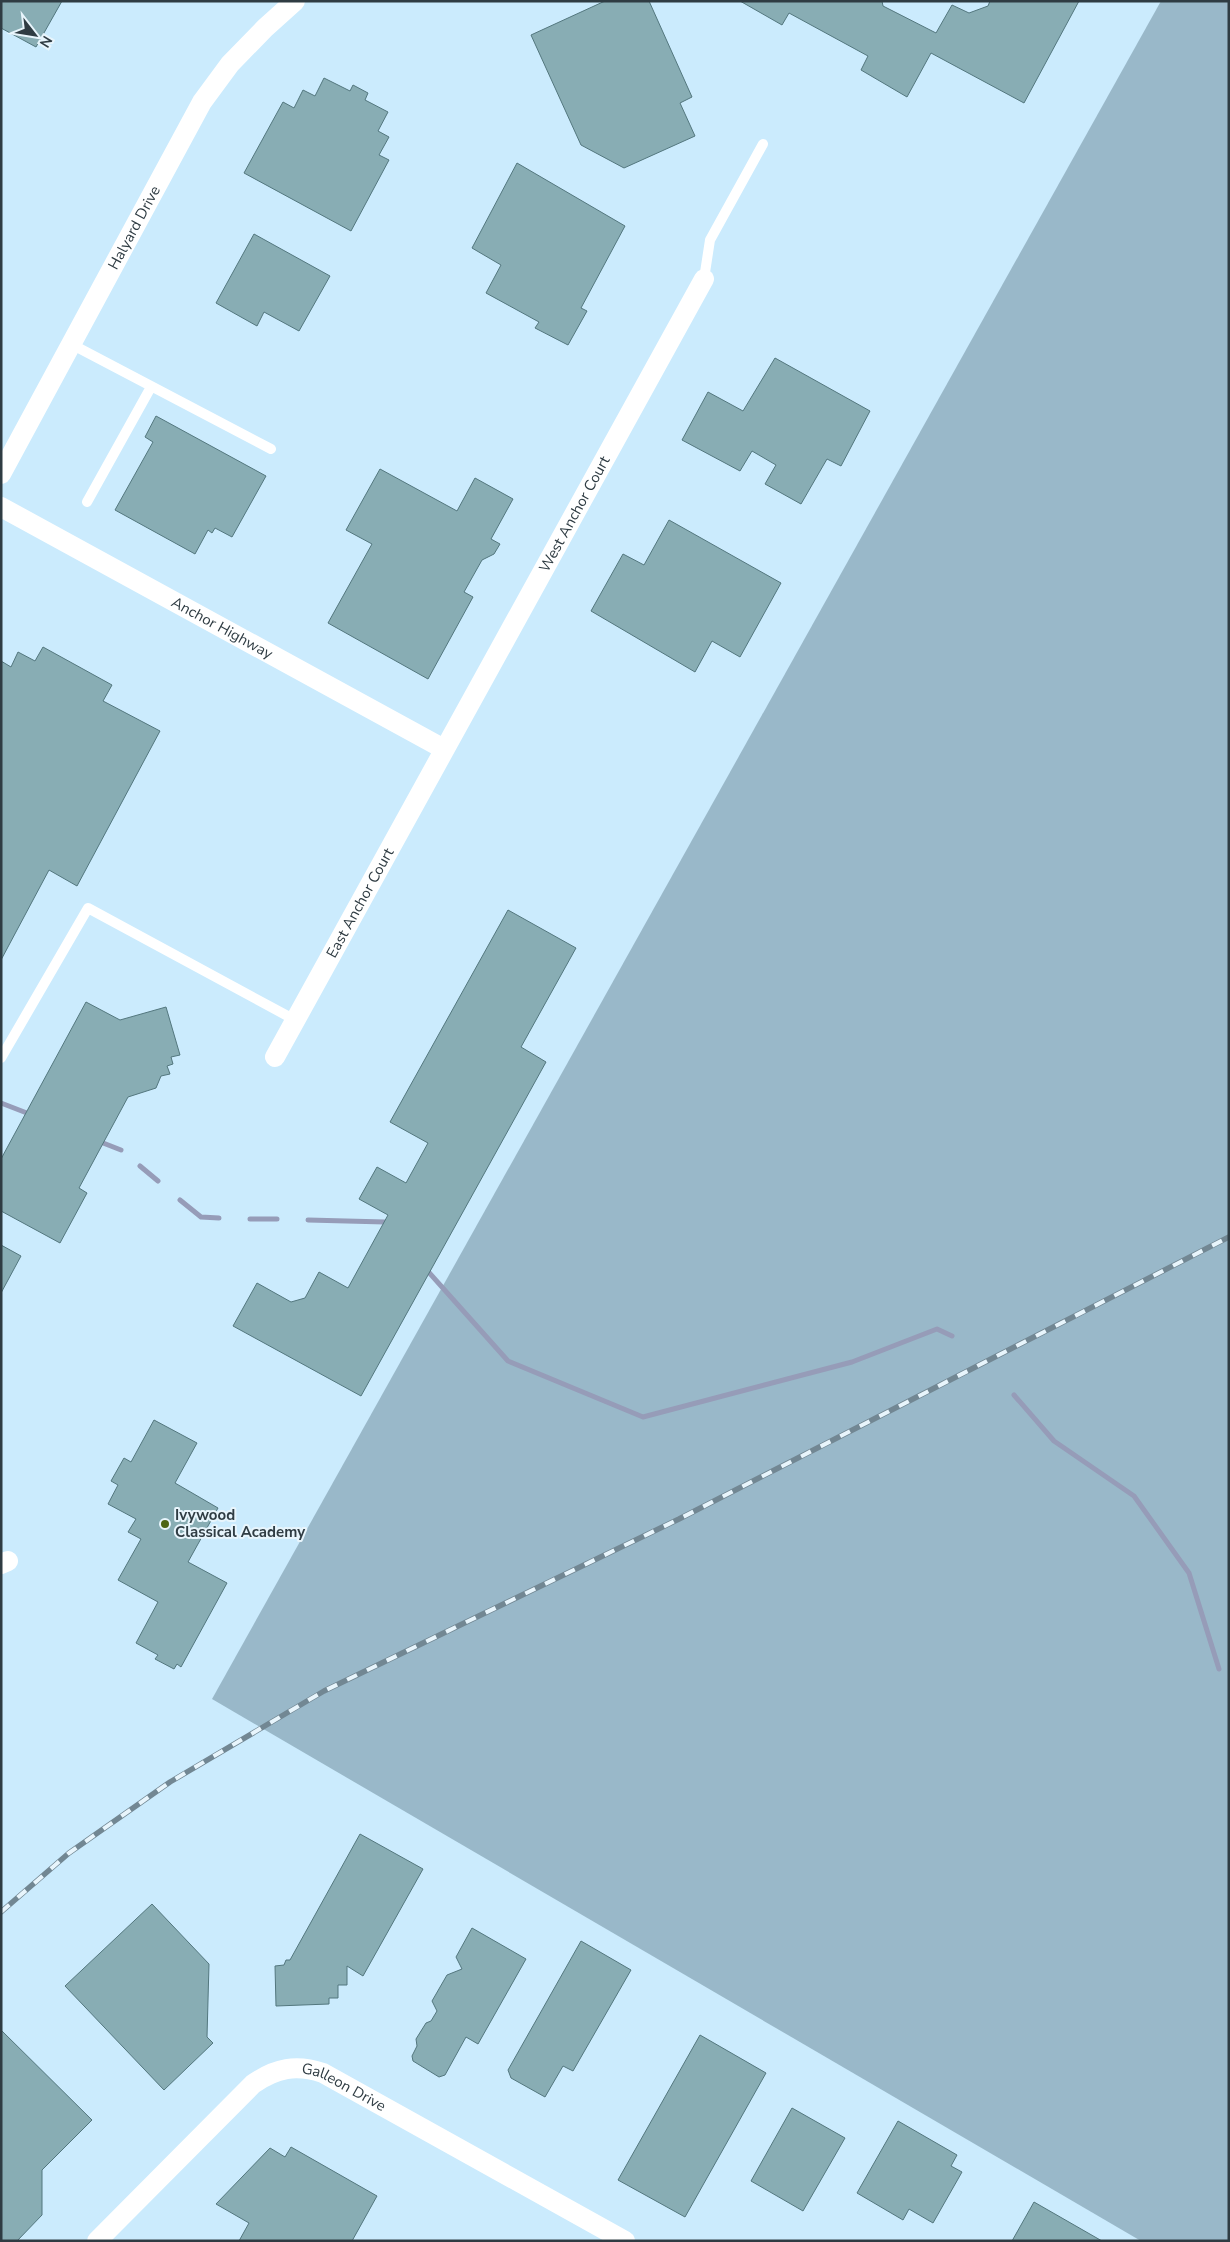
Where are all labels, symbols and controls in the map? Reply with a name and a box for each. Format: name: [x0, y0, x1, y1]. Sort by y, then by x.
north arrow: [10, 10, 60, 60]
text: N: [35, 32, 57, 51]
street label: Halyard Drive: [103, 182, 165, 273]
street label: West Anchor Court: [534, 452, 615, 576]
street label: Anchor Highway: [168, 592, 277, 664]
street label: East Anchor Court: [322, 844, 399, 961]
place label: Ivywood Classical Academy: [175, 1505, 305, 1542]
marker: Ivywood Classical Academy: [159, 1518, 171, 1530]
street label: Galleon Drive: [301, 2058, 390, 2116]

